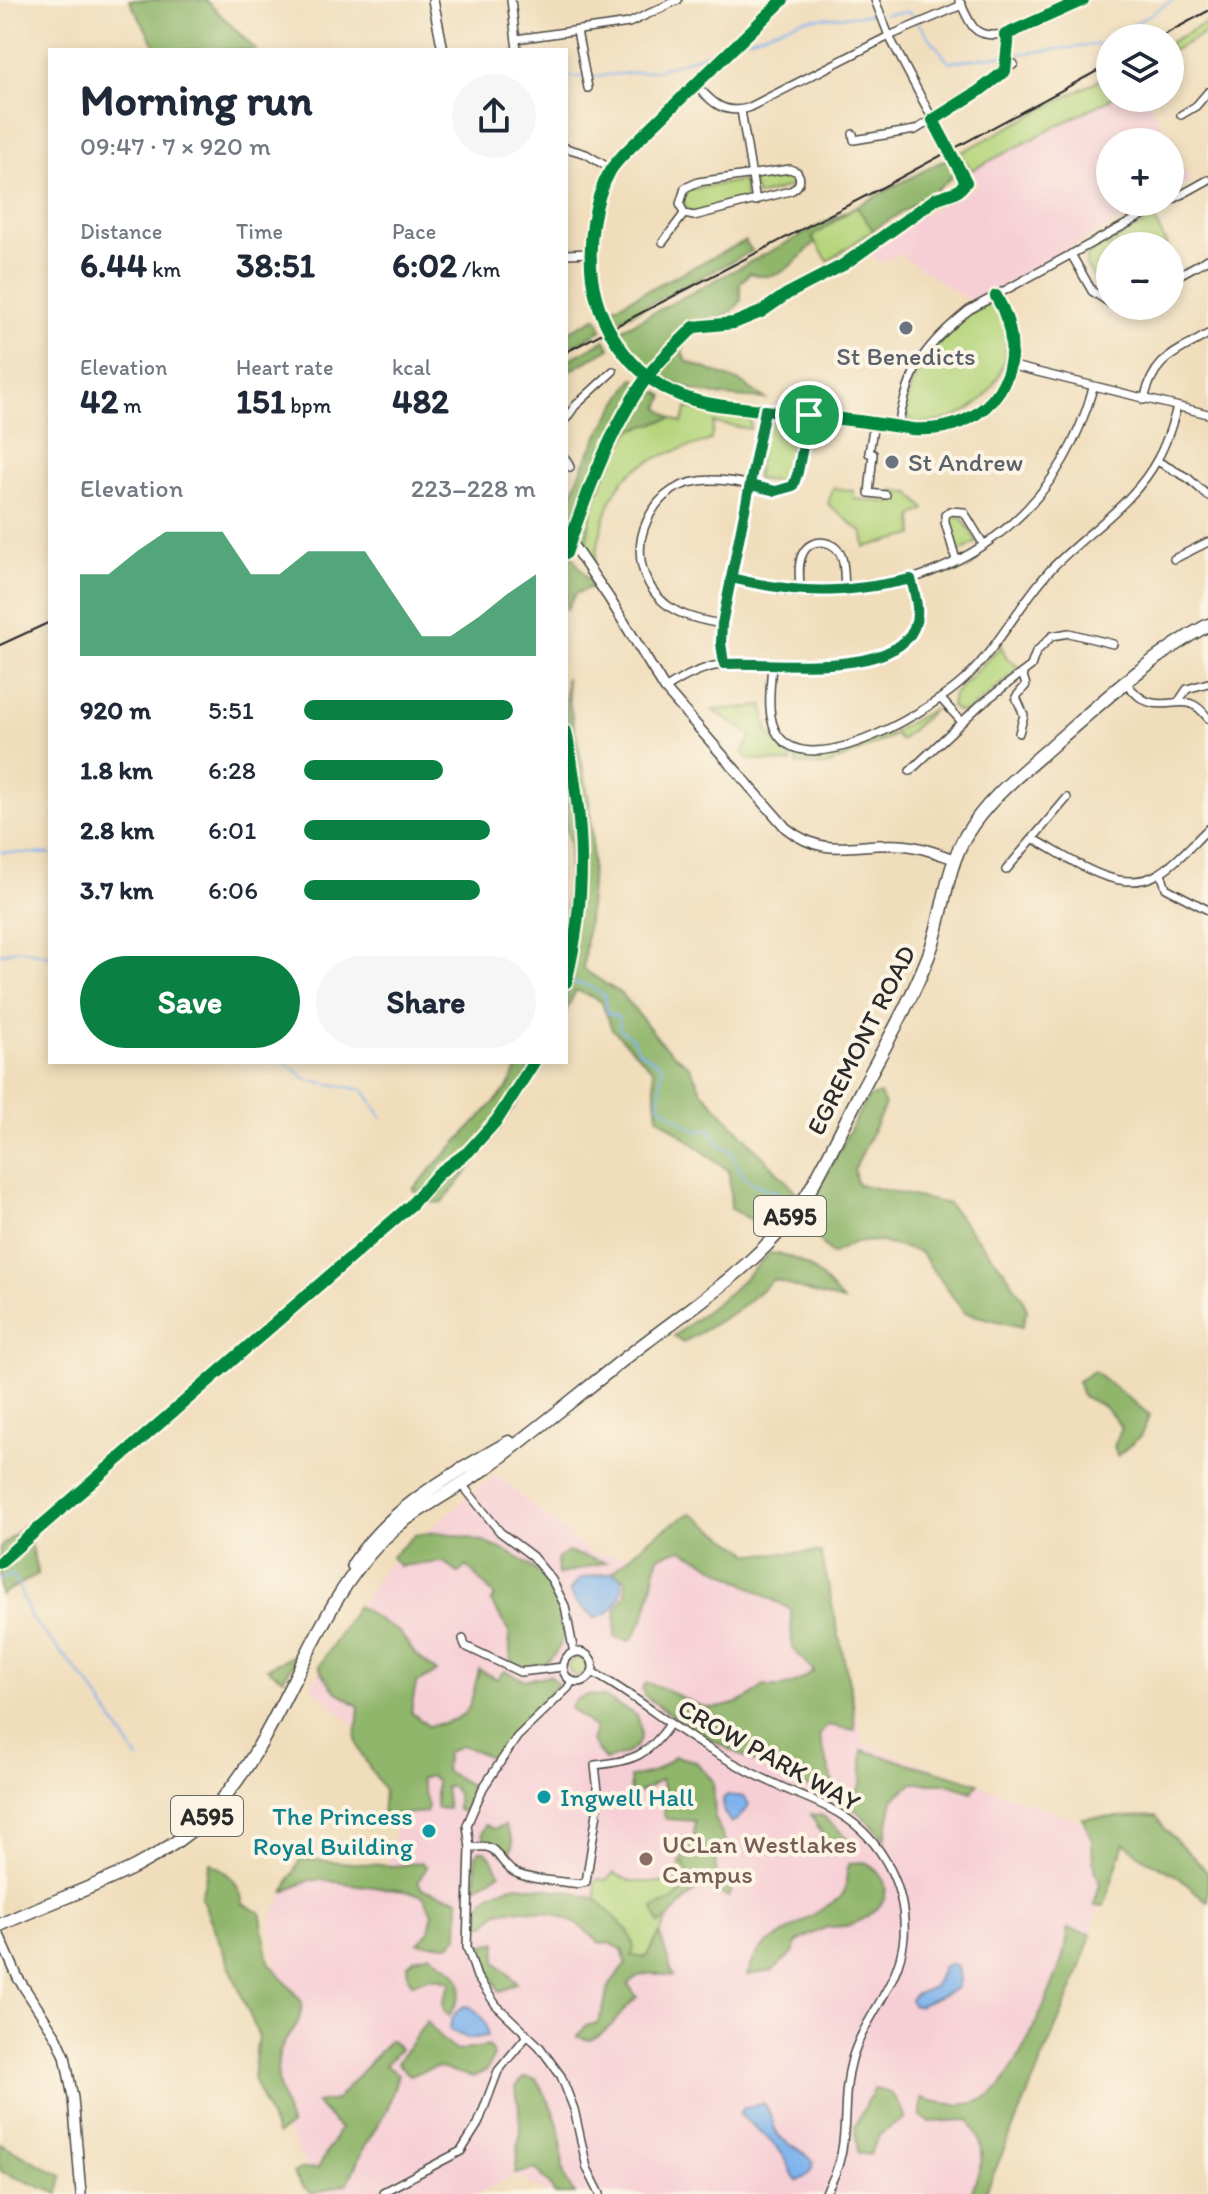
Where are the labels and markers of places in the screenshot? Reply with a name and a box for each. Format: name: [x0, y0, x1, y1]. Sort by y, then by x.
marker: St Benedicts: [897, 319, 915, 337]
place label: St Benedicts: [836, 340, 976, 372]
pin: [775, 381, 843, 449]
place label: St Andrew: [908, 446, 1023, 478]
marker: St Andrew: [883, 453, 901, 471]
place label: Ingwell Hall: [560, 1781, 694, 1813]
marker: Ingwell Hall: [535, 1788, 553, 1806]
place label: The Princess Royal Building: [253, 1800, 414, 1862]
marker: The Princess Royal Building: [420, 1822, 438, 1840]
place label: UCLan Westlakes Campus: [662, 1828, 857, 1890]
marker: UCLan Westlakes Campus: [637, 1850, 655, 1868]

